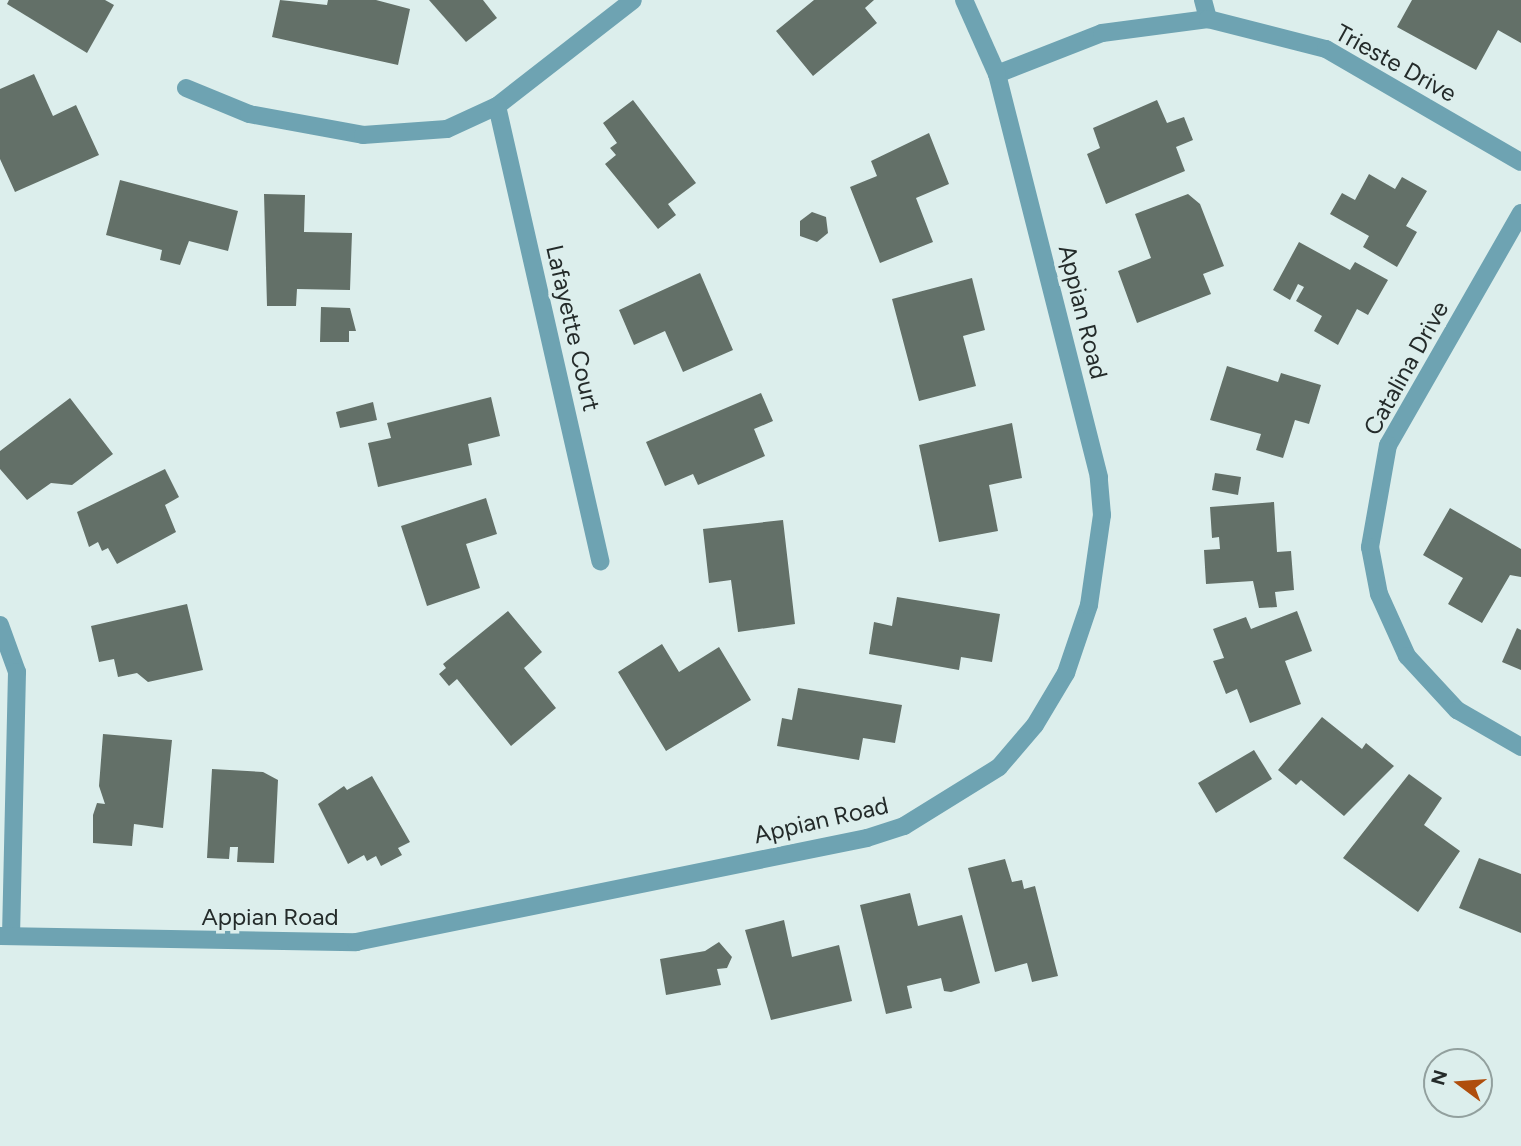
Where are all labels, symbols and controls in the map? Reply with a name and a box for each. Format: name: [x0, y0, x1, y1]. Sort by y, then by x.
street label: Trieste Drive: [1331, 18, 1461, 108]
street label: Lafayette Court: [540, 242, 606, 414]
street label: Appian Road: [1052, 242, 1114, 382]
street label: Catalina Drive: [1357, 296, 1455, 440]
street label: Appian Road: [751, 791, 891, 849]
street label: Appian Road: [202, 903, 338, 931]
north arrow: [1423, 1048, 1493, 1118]
text: N: [1426, 1067, 1452, 1088]

